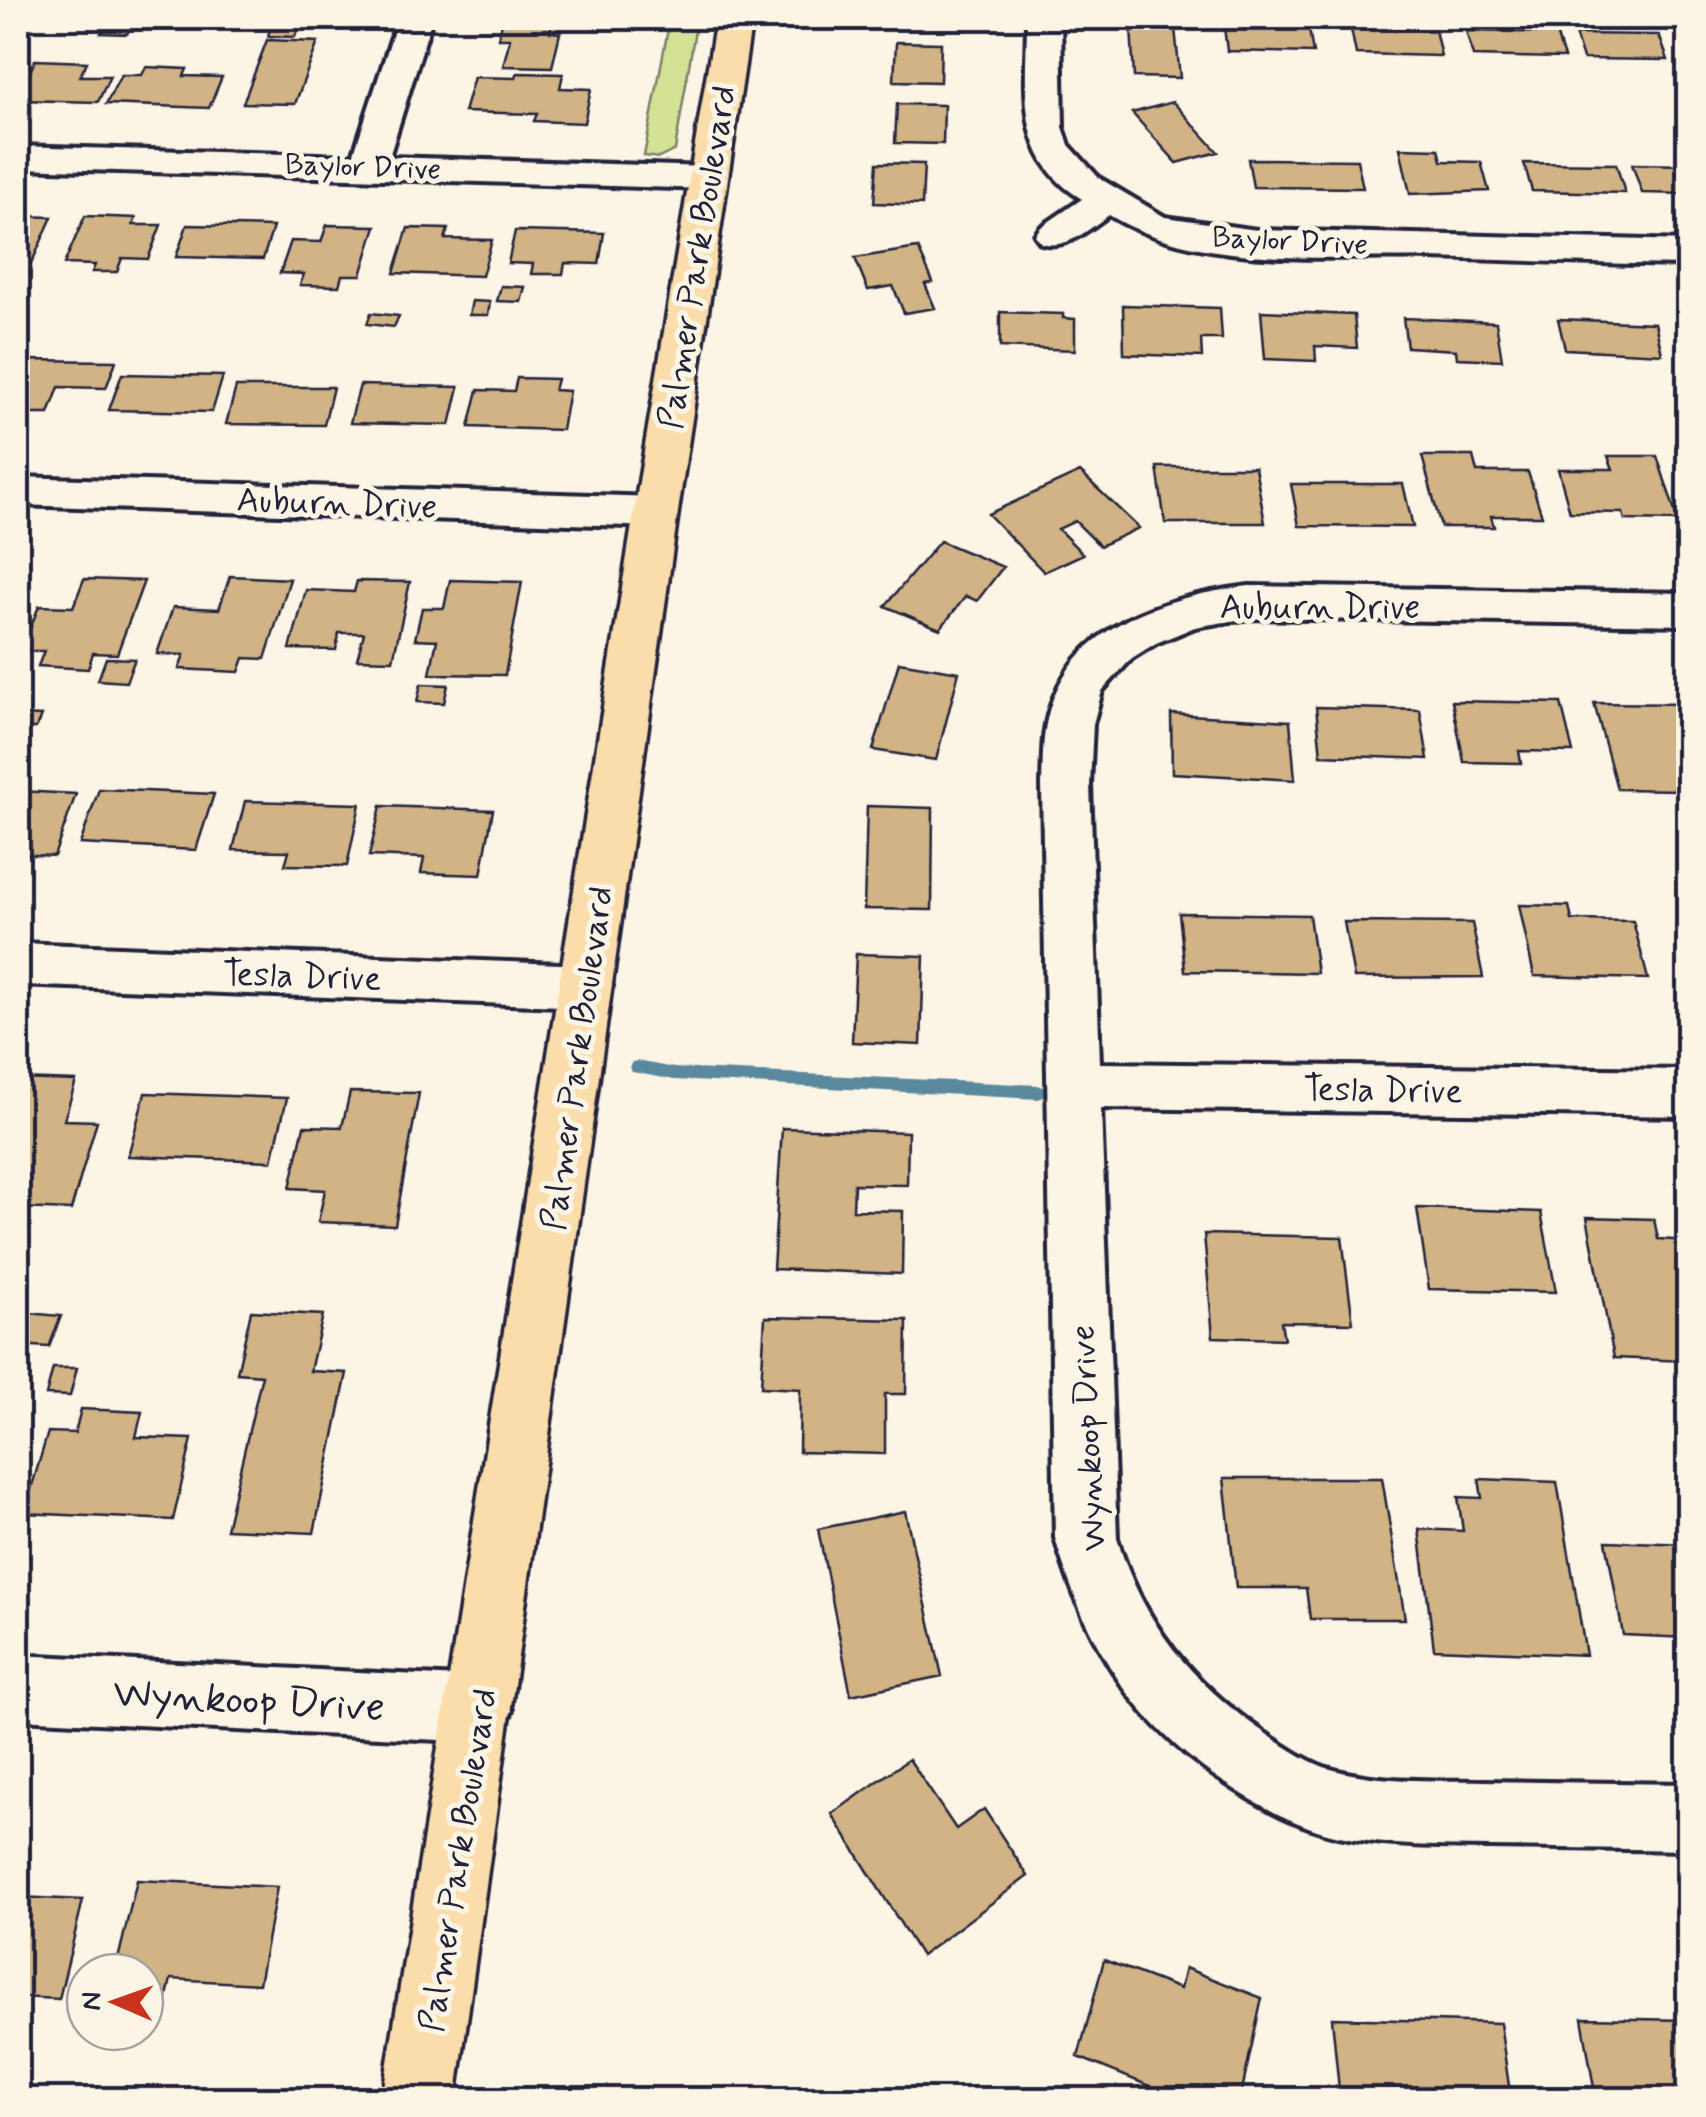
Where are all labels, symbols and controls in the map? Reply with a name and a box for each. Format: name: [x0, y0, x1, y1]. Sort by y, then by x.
street label: Palmer Park Boulevard: [648, 82, 748, 432]
street label: Baylor Drive: [284, 145, 442, 190]
street label: Baylor Drive: [1211, 218, 1369, 265]
street label: Auburn Drive: [236, 478, 438, 530]
street label: Auburn Drive: [1220, 585, 1420, 631]
street label: Palmer Park Boulevard: [531, 883, 625, 1233]
street label: Tesla Drive: [222, 951, 382, 1003]
street label: Tesla Drive: [1303, 1067, 1463, 1115]
street label: Wynkoop Drive: [1060, 1323, 1118, 1552]
street label: Wynkoop Drive: [112, 1667, 386, 1736]
street label: Palmer Park Boulevard: [409, 1685, 509, 2035]
north arrow: [65, 1952, 165, 2052]
text: N: [74, 1991, 111, 2011]

